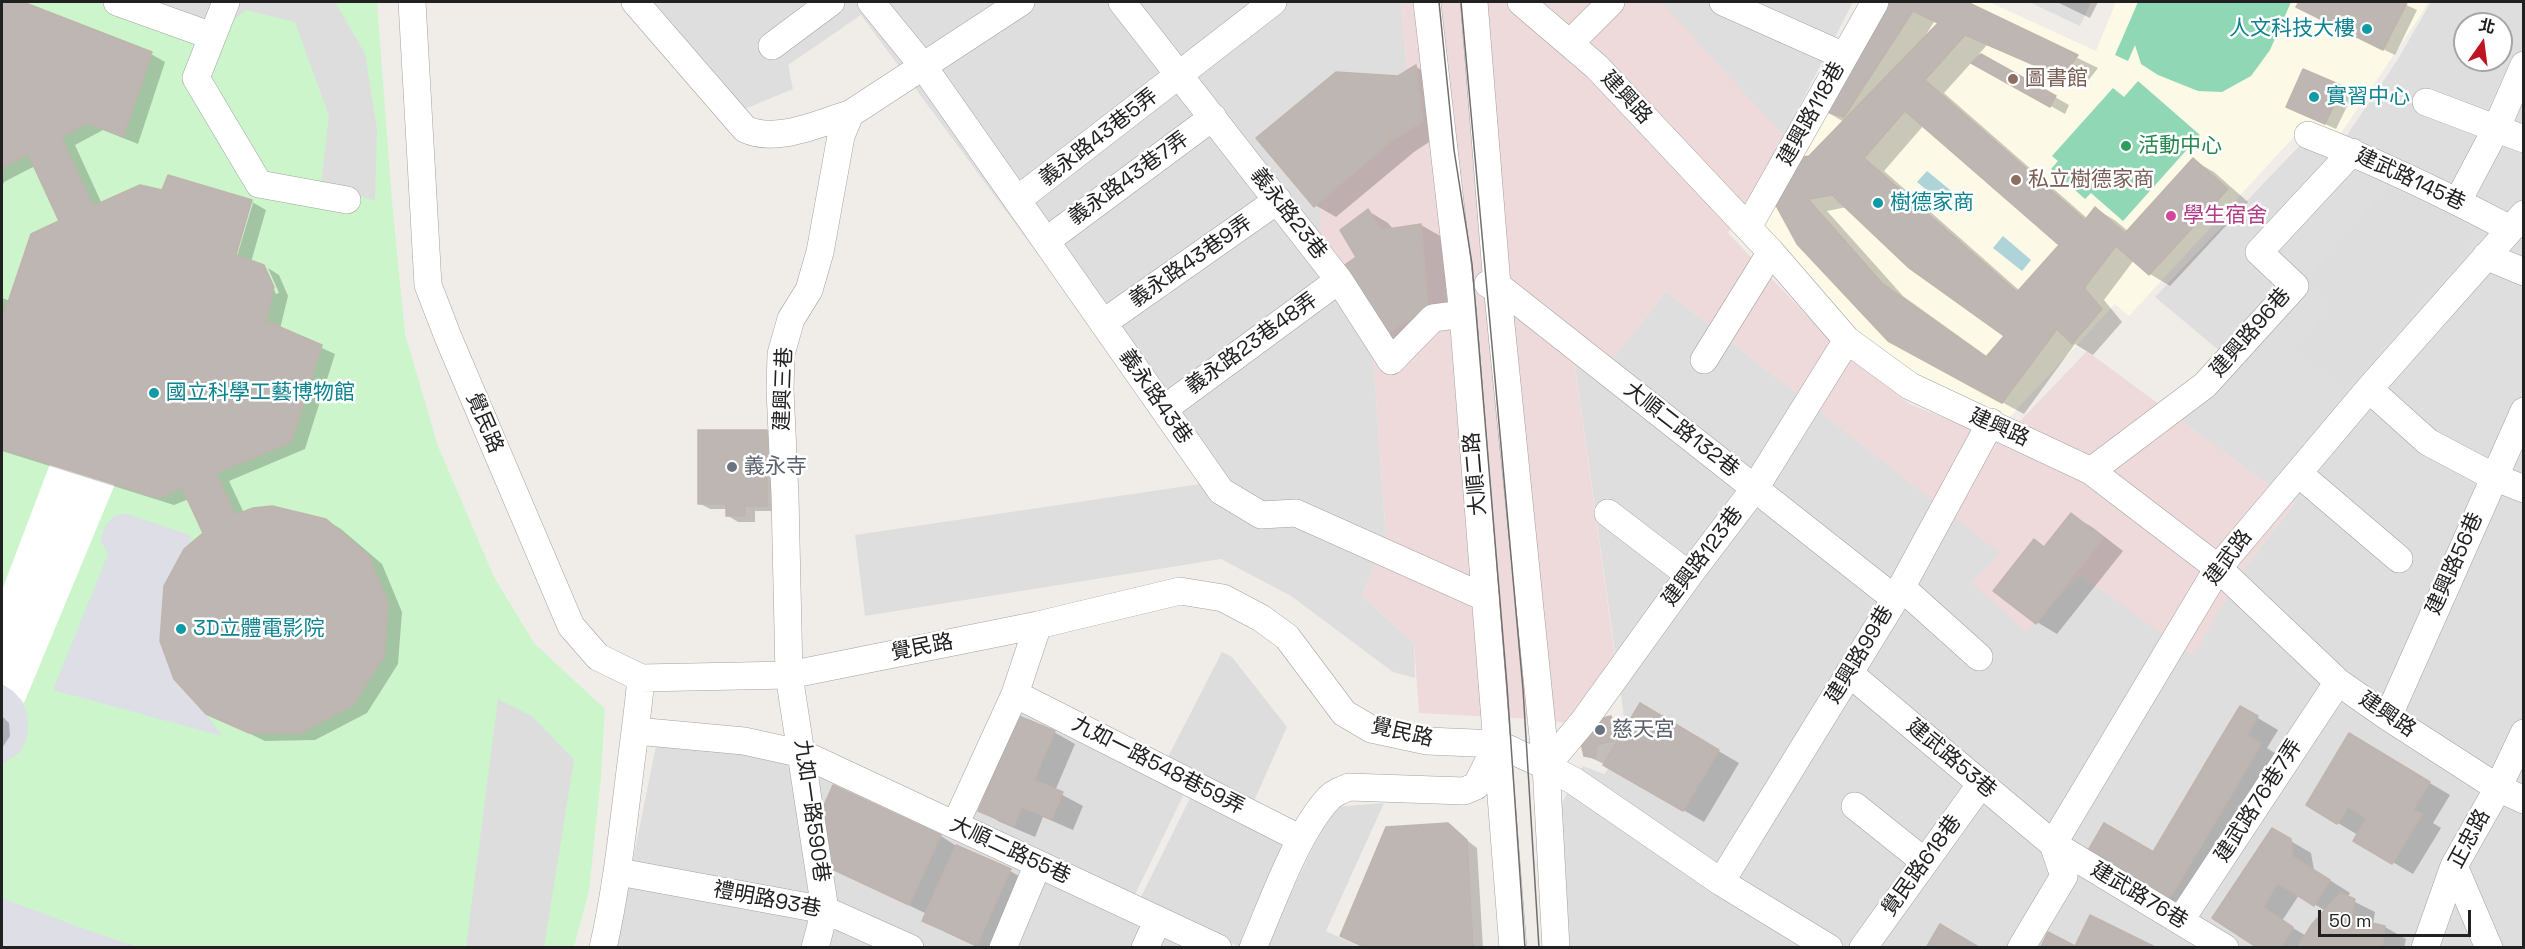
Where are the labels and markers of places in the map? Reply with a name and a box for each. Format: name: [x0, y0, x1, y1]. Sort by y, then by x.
place label: 人文科技大樓: [2229, 16, 2355, 42]
marker: 人文科技大樓: [2360, 22, 2374, 36]
place label: 圖書館: [2025, 66, 2088, 92]
marker: 圖書館: [2006, 72, 2020, 86]
place label: 實習中心: [2326, 84, 2410, 110]
marker: 實習中心: [2307, 90, 2321, 104]
place label: 活動中心: [2138, 133, 2222, 159]
marker: 活動中心: [2119, 139, 2133, 153]
place label: 私立樹德家商: [2028, 167, 2154, 193]
marker: 私立樹德家商: [2009, 173, 2023, 187]
place label: 樹德家商: [1890, 190, 1974, 216]
marker: 樹德家商: [1871, 196, 1885, 210]
place label: 學生宿舍: [2183, 203, 2267, 229]
marker: 學生宿舍: [2164, 209, 2178, 223]
place label: 國立科學工藝博物館: [166, 380, 355, 406]
marker: 國立科學工藝博物館: [147, 386, 161, 400]
place label: 義永寺: [744, 454, 807, 480]
marker: 義永寺: [725, 460, 739, 474]
place label: 3D立體電影院: [193, 616, 325, 642]
marker: 3D立體電影院: [174, 622, 188, 636]
place label: 慈天宮: [1612, 717, 1675, 743]
marker: 慈天宮: [1593, 723, 1607, 737]

